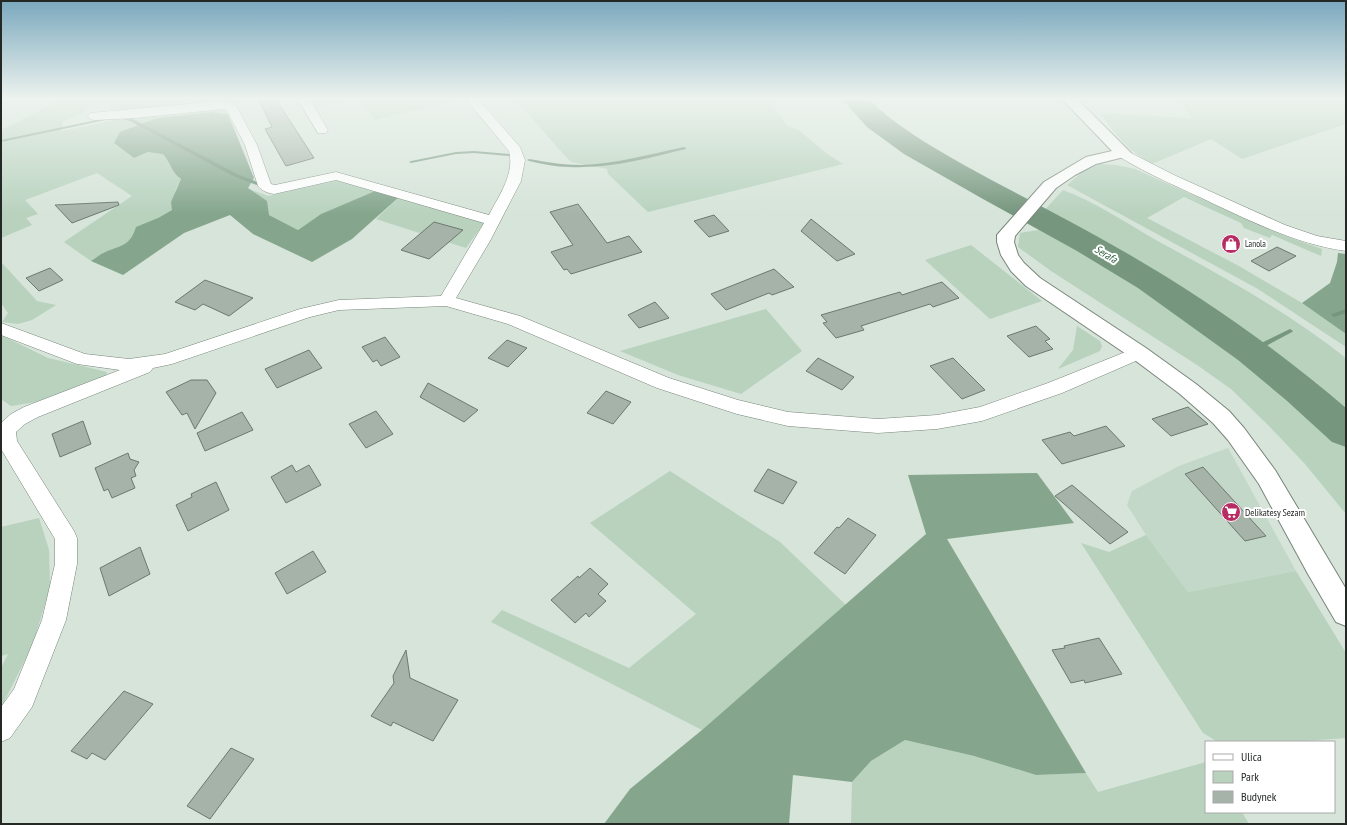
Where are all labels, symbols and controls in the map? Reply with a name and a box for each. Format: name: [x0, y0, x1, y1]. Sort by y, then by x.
shop icon: Lanola: [1220, 233, 1242, 255]
place label: Lanola: [1245, 238, 1266, 249]
water label: Serafa: [1092, 242, 1120, 266]
supermarket icon: Delikatesy Sezam: [1220, 501, 1242, 523]
place label: Delikatesy Sezam: [1245, 506, 1305, 519]
legend: [1205, 741, 1335, 813]
text: Ulica: [1241, 749, 1262, 764]
text: Park: [1241, 769, 1259, 784]
text: Budynek: [1241, 789, 1277, 804]

